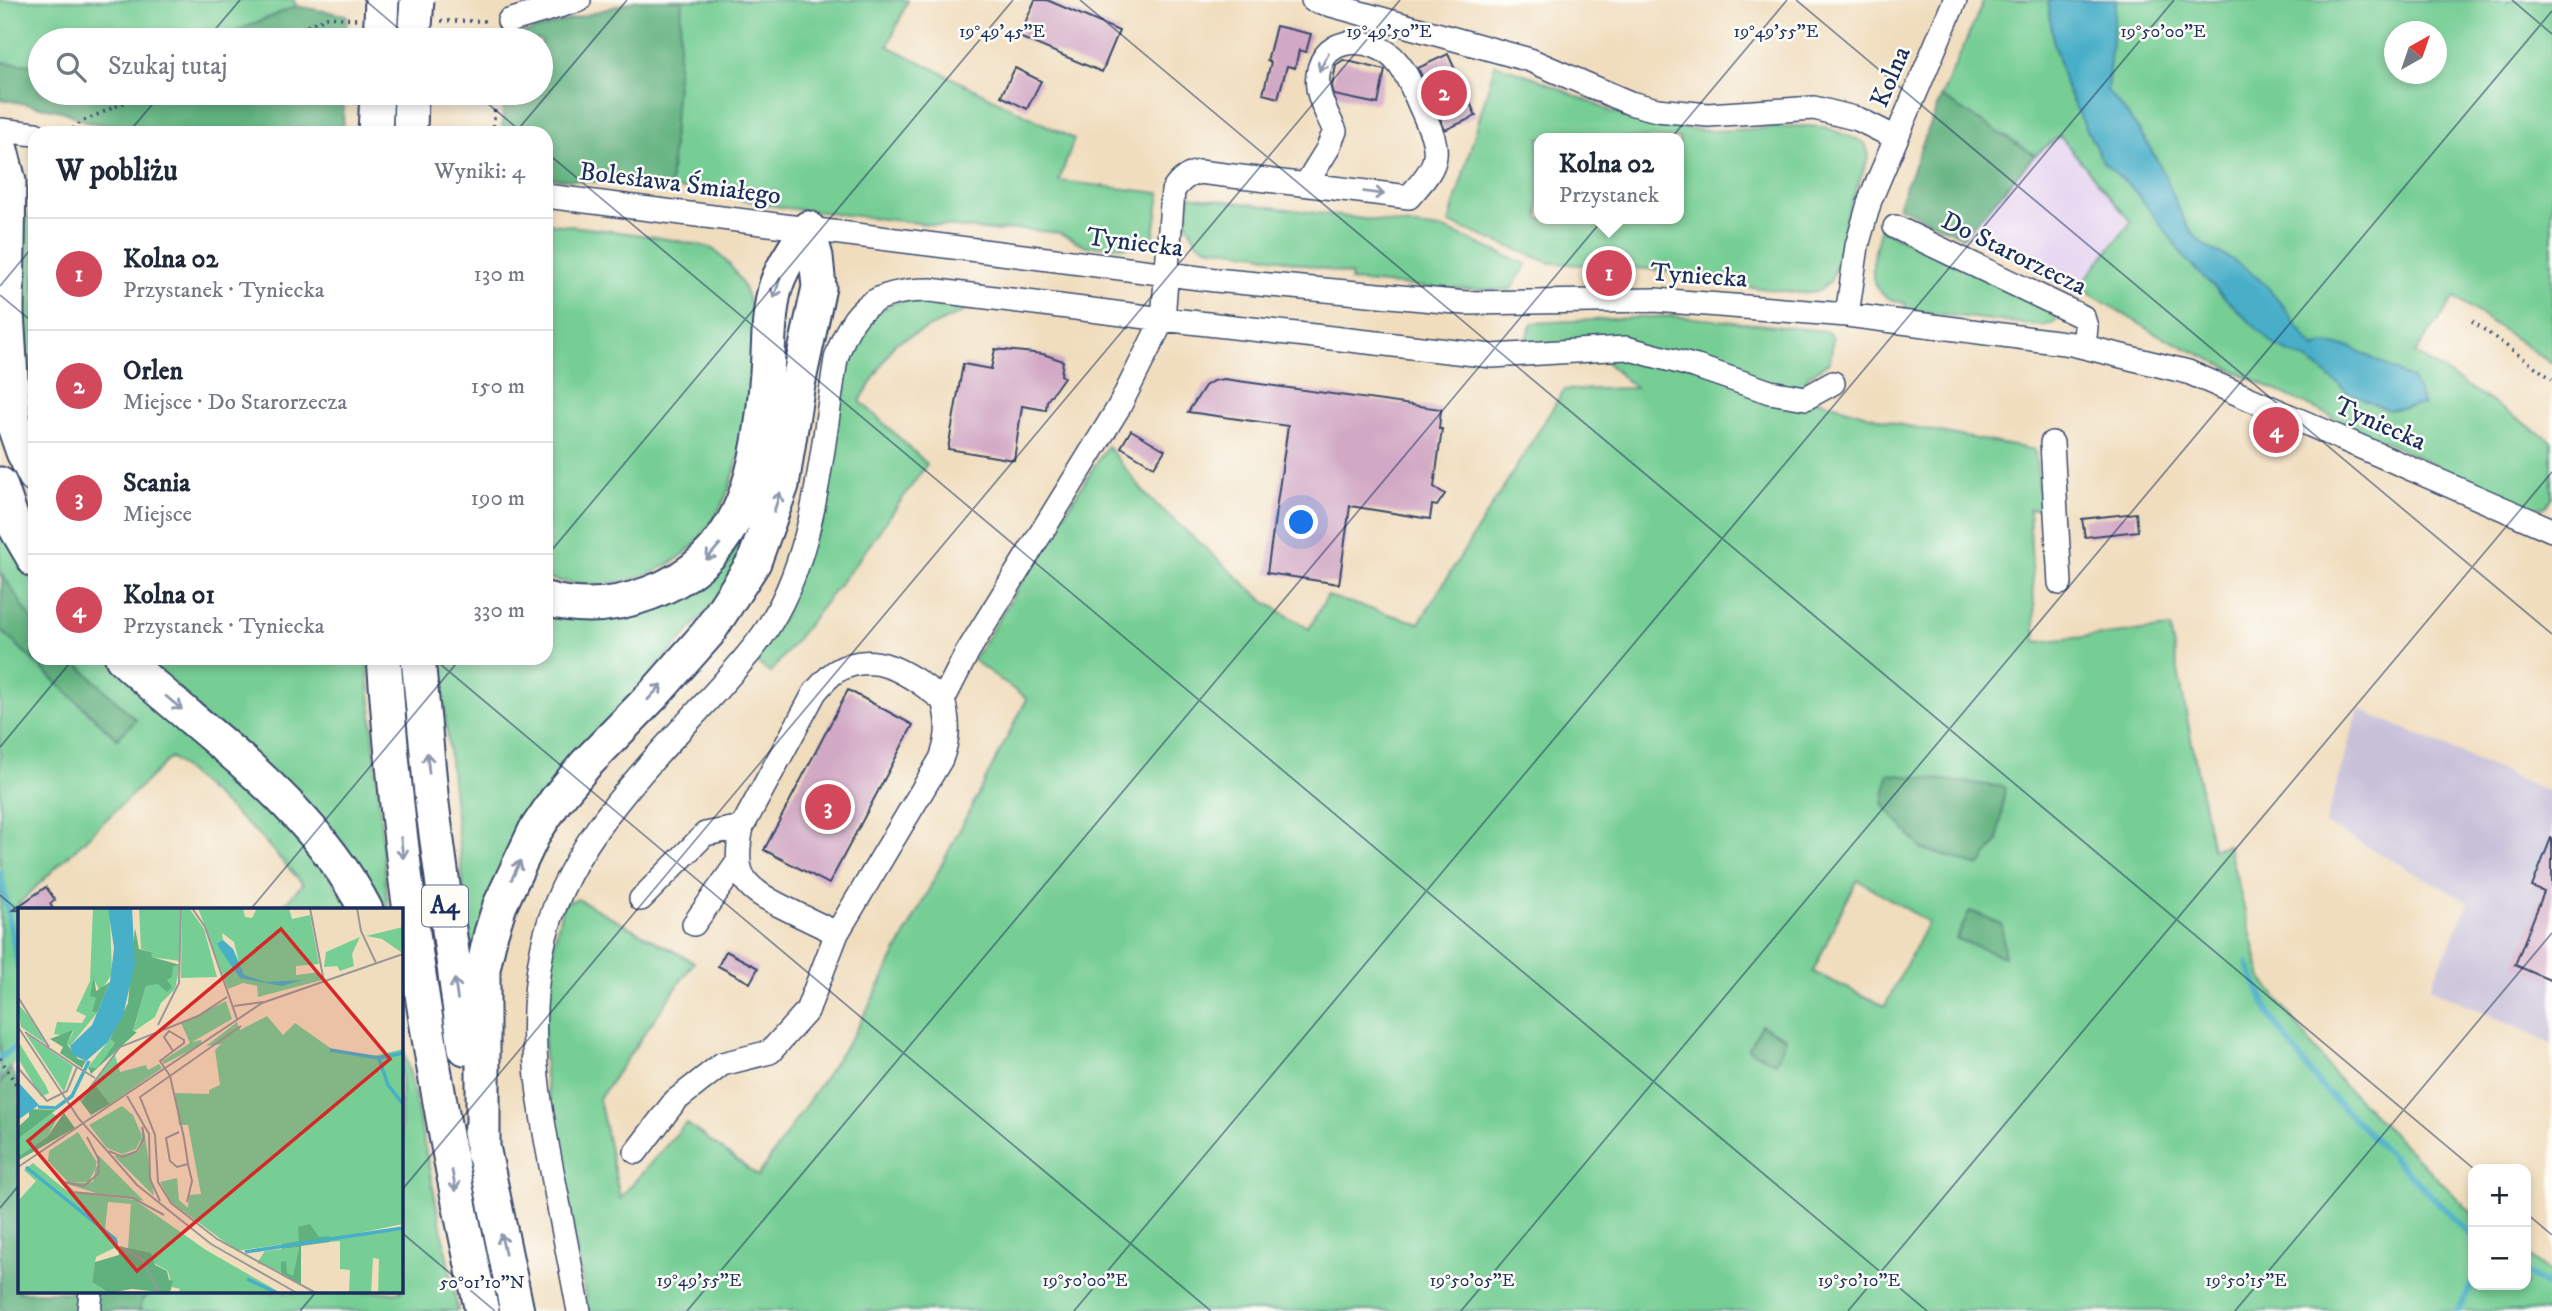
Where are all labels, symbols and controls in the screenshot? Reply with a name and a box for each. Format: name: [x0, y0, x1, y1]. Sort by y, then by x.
text: 19°49'45"E: [959, 21, 1045, 43]
text: 19°49'50"E: [1346, 21, 1432, 43]
text: 19°49'55"E: [1734, 21, 1819, 43]
text: 19°50'00"E: [2120, 21, 2206, 43]
north arrow: [2384, 21, 2447, 84]
search box: [28, 28, 553, 105]
street label: Kolna: [1864, 42, 1918, 112]
icon: search: [52, 48, 90, 86]
text: Szukaj tutaj: [108, 50, 228, 83]
one-way arrow: [1316, 51, 1330, 72]
pin: 2: [1421, 67, 1467, 119]
popup: [1534, 133, 1684, 224]
text: Kolna 02: [1559, 148, 1654, 181]
text: W pobliżu: [56, 153, 178, 190]
street label: Bolesława Śmiałego: [577, 154, 783, 213]
text: Wyniki: 4: [434, 157, 525, 186]
text: Przystanek: [1559, 181, 1659, 210]
one-way arrow: [1362, 186, 1384, 199]
street label: Do Starorzecza: [1936, 205, 2092, 303]
street label: Tyniecka: [1085, 221, 1185, 265]
text: Kolna 02: [123, 243, 218, 276]
pin: 1: [1586, 247, 1632, 299]
street label: Tyniecka: [1649, 256, 1749, 296]
text: 1: [75, 260, 83, 289]
text: 130 m: [473, 260, 525, 289]
text: Przystanek · Tyniecka: [123, 276, 325, 305]
one-way arrow: [770, 277, 782, 299]
text: Orlen: [123, 355, 183, 388]
text: 2: [73, 372, 85, 401]
text: 150 m: [471, 372, 525, 401]
text: Miejsce · Do Starorzecza: [123, 388, 347, 417]
street label: Tyniecka: [2329, 389, 2431, 459]
pin: 4: [2253, 404, 2299, 456]
text: Scania: [123, 467, 190, 500]
text: 3: [75, 484, 83, 513]
text: 190 m: [471, 484, 525, 513]
one-way arrow: [771, 492, 784, 514]
text: Miejsce: [123, 500, 192, 529]
your location: [1284, 505, 1318, 539]
one-way arrow: [705, 542, 721, 560]
text: Kolna 01: [123, 579, 215, 612]
text: 4: [72, 596, 86, 625]
text: 330 m: [473, 596, 525, 625]
text: Przystanek · Tyniecka: [123, 612, 325, 641]
one-way arrow: [647, 684, 664, 701]
one-way arrow: [164, 695, 182, 711]
one-way arrow: [421, 752, 434, 775]
pin: 3: [805, 781, 851, 833]
one-way arrow: [396, 836, 409, 859]
one-way arrow: [510, 860, 523, 881]
road number: A4: [422, 885, 468, 926]
inset map: [18, 908, 402, 1294]
one-way arrow: [450, 978, 463, 1000]
map controls: [2468, 1164, 2531, 1290]
button: +: [2468, 1164, 2531, 1227]
one-way arrow: [448, 1169, 462, 1192]
button: −: [2468, 1227, 2531, 1290]
one-way arrow: [495, 1233, 509, 1256]
text: 19°49'55"E: [657, 1270, 742, 1292]
text: 19°50'00"E: [1042, 1270, 1128, 1292]
text: 19°50'05"E: [1430, 1270, 1515, 1292]
text: 19°50'10"E: [1818, 1270, 1900, 1292]
text: 19°50'15"E: [2205, 1270, 2287, 1292]
text: 50°01'10"N: [439, 1272, 525, 1294]

